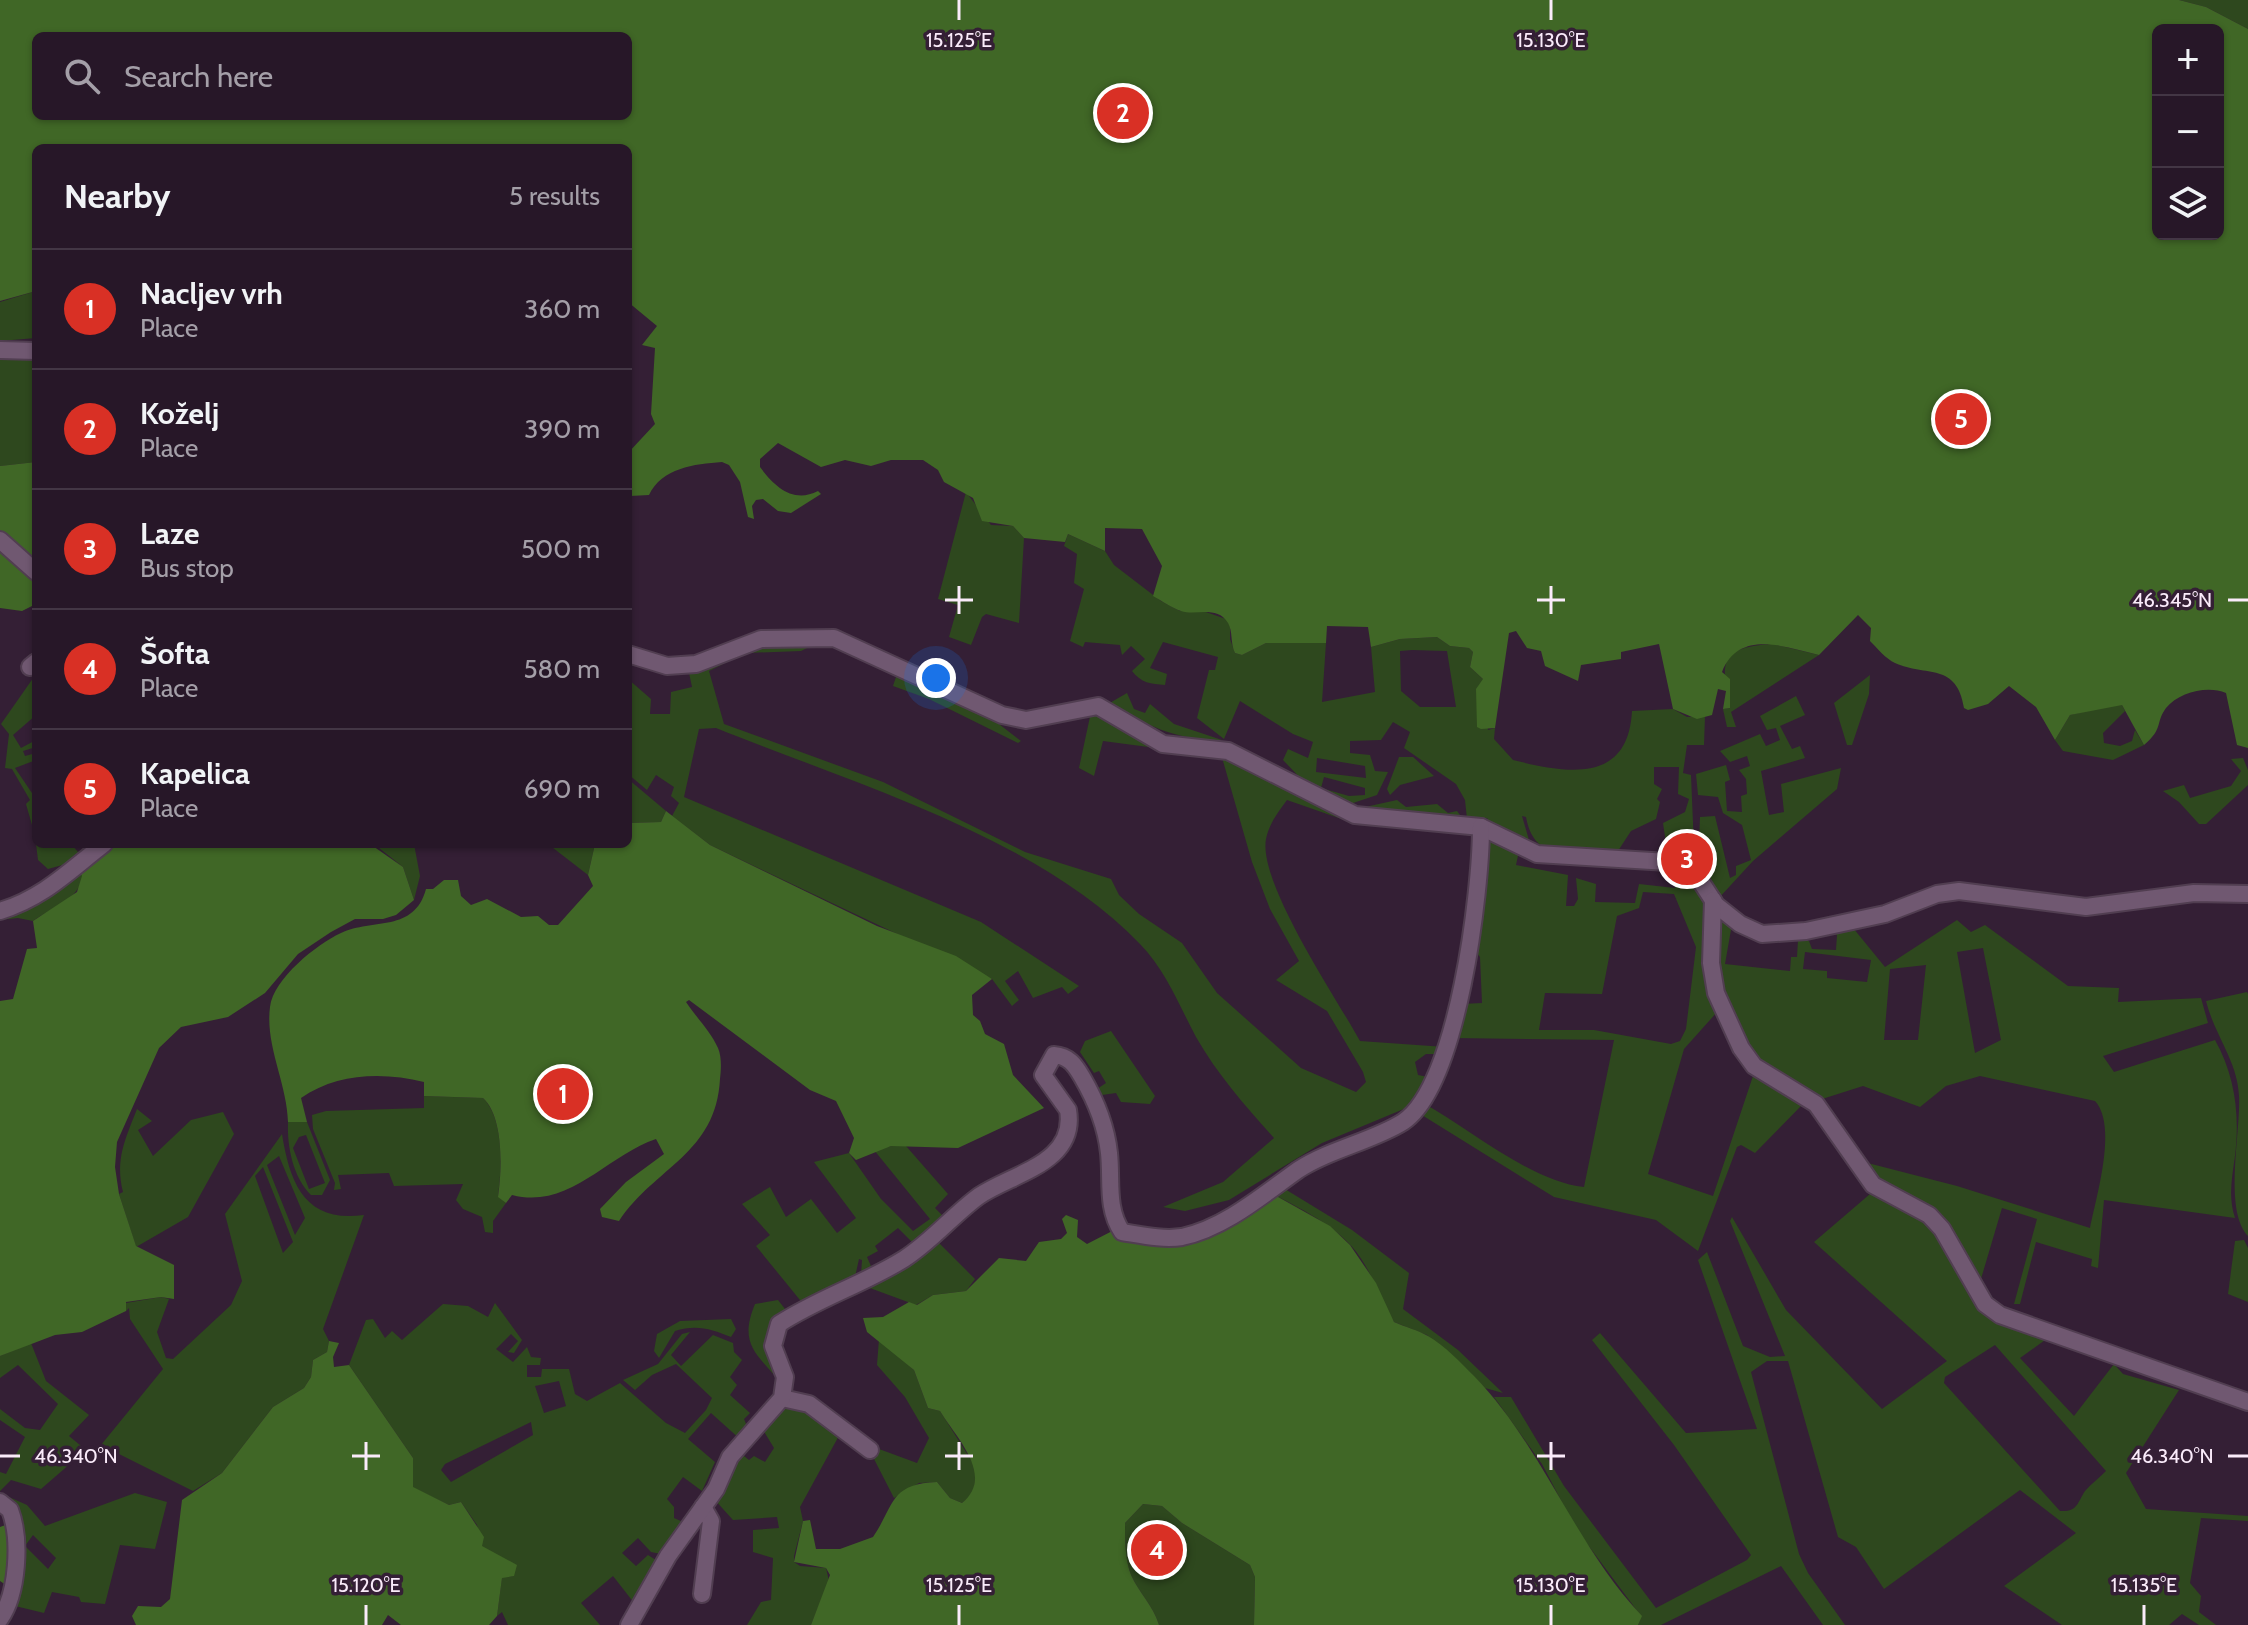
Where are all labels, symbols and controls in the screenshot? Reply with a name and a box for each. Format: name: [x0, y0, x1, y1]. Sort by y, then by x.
map controls: [2152, 24, 2224, 240]
button: +: [2152, 24, 2224, 96]
text: 15.125°E: [926, 28, 992, 52]
text: 15.130°E: [1516, 28, 1586, 52]
search box: [32, 32, 632, 120]
icon: search: [60, 54, 104, 98]
text: Search here: [124, 58, 273, 95]
pin: 2: [1097, 83, 1149, 143]
button: −: [2152, 96, 2224, 168]
button: layers: [2152, 168, 2224, 240]
text: Nearby: [64, 175, 171, 217]
text: 5 results: [509, 180, 600, 212]
text: Nacljev vrh: [140, 275, 283, 312]
text: 1: [85, 293, 95, 325]
text: 360 m: [524, 293, 600, 325]
text: Place: [140, 312, 198, 344]
pin: 5: [1935, 389, 1987, 449]
text: Koželj: [140, 395, 219, 432]
text: 2: [83, 413, 97, 445]
text: 390 m: [524, 413, 600, 445]
text: Place: [140, 432, 198, 464]
text: Laze: [140, 515, 199, 552]
text: 3: [83, 533, 97, 565]
text: 500 m: [521, 533, 600, 565]
text: Bus stop: [140, 552, 234, 584]
text: 46.345°N: [2132, 588, 2212, 612]
text: Šofta: [140, 635, 210, 672]
text: 4: [82, 653, 98, 685]
text: 580 m: [523, 653, 600, 685]
your location: [916, 658, 956, 698]
text: Place: [140, 672, 198, 704]
text: Kapelica: [140, 755, 250, 792]
text: 5: [83, 773, 97, 805]
text: 690 m: [524, 773, 600, 805]
text: Place: [140, 792, 198, 824]
pin: 3: [1661, 829, 1713, 889]
pin: 1: [537, 1064, 589, 1124]
text: 46.340°N: [34, 1444, 118, 1468]
text: 46.340°N: [2130, 1444, 2214, 1468]
pin: 4: [1131, 1520, 1183, 1580]
text: 15.120°E: [331, 1573, 401, 1597]
text: 15.125°E: [926, 1573, 992, 1597]
text: 15.130°E: [1516, 1573, 1586, 1597]
text: 15.135°E: [2111, 1573, 2177, 1597]

